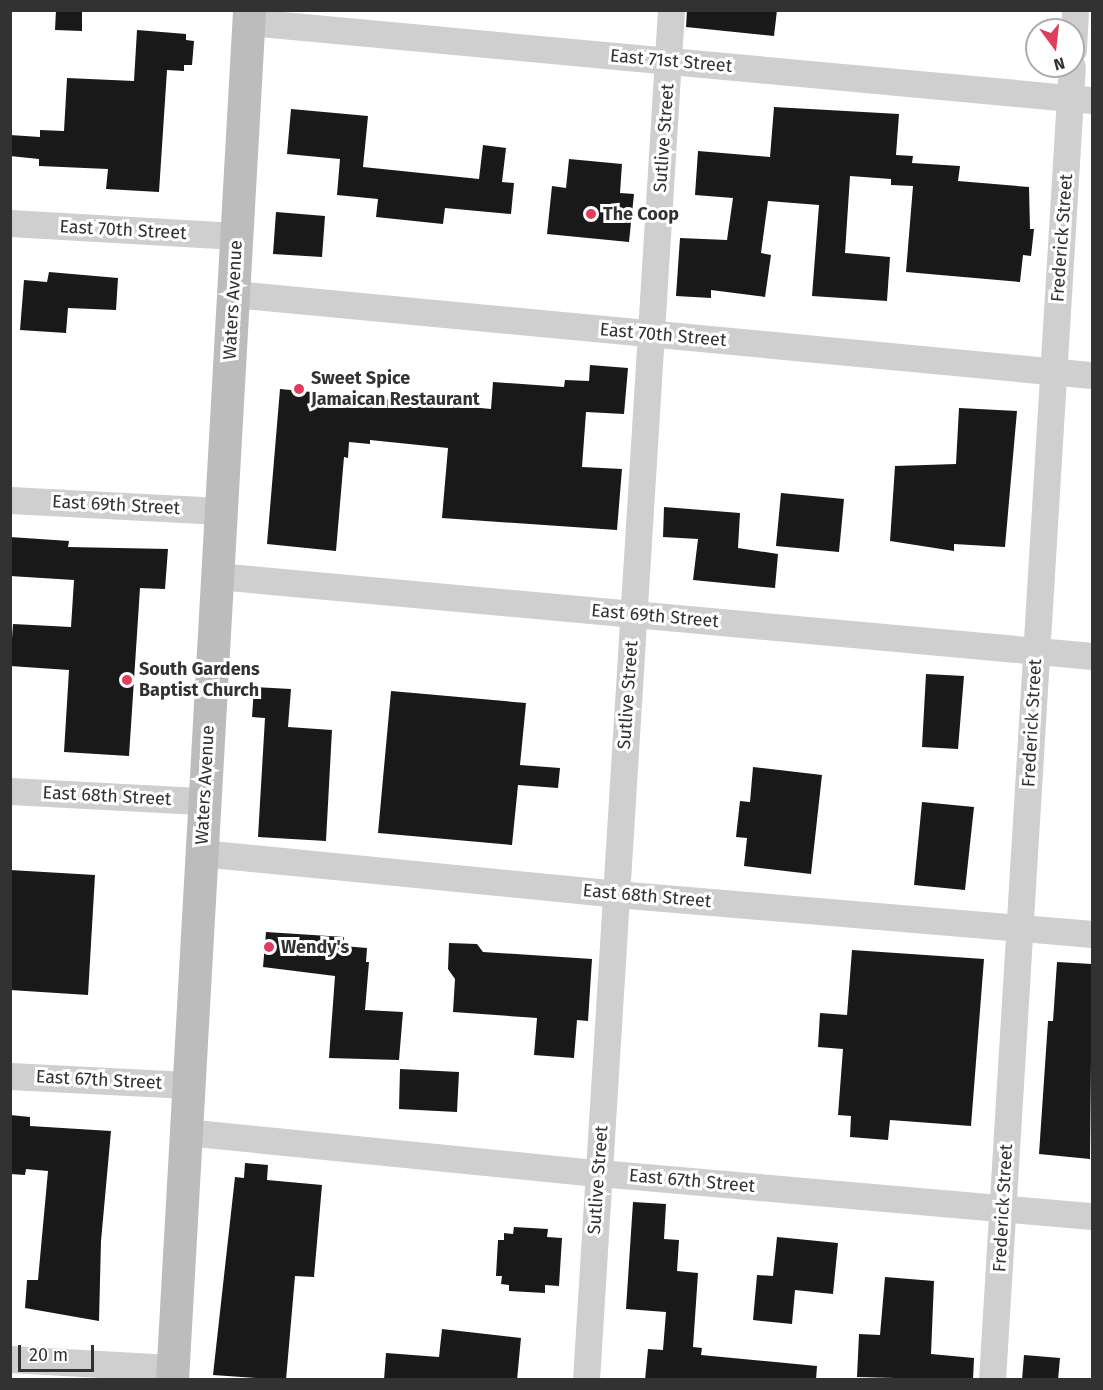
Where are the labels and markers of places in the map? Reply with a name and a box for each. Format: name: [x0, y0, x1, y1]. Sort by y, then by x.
place label: The Coop: [603, 203, 679, 225]
marker: The Coop: [584, 207, 598, 221]
place label: Sweet Spice Jamaican Restaurant: [311, 368, 480, 410]
marker: Sweet Spice Jamaican Restaurant: [292, 382, 306, 396]
place label: South Gardens Baptist Church: [139, 659, 260, 702]
marker: South Gardens Baptist Church: [120, 673, 134, 687]
place label: Wendy's: [281, 936, 349, 958]
marker: Wendy's: [262, 940, 276, 954]

